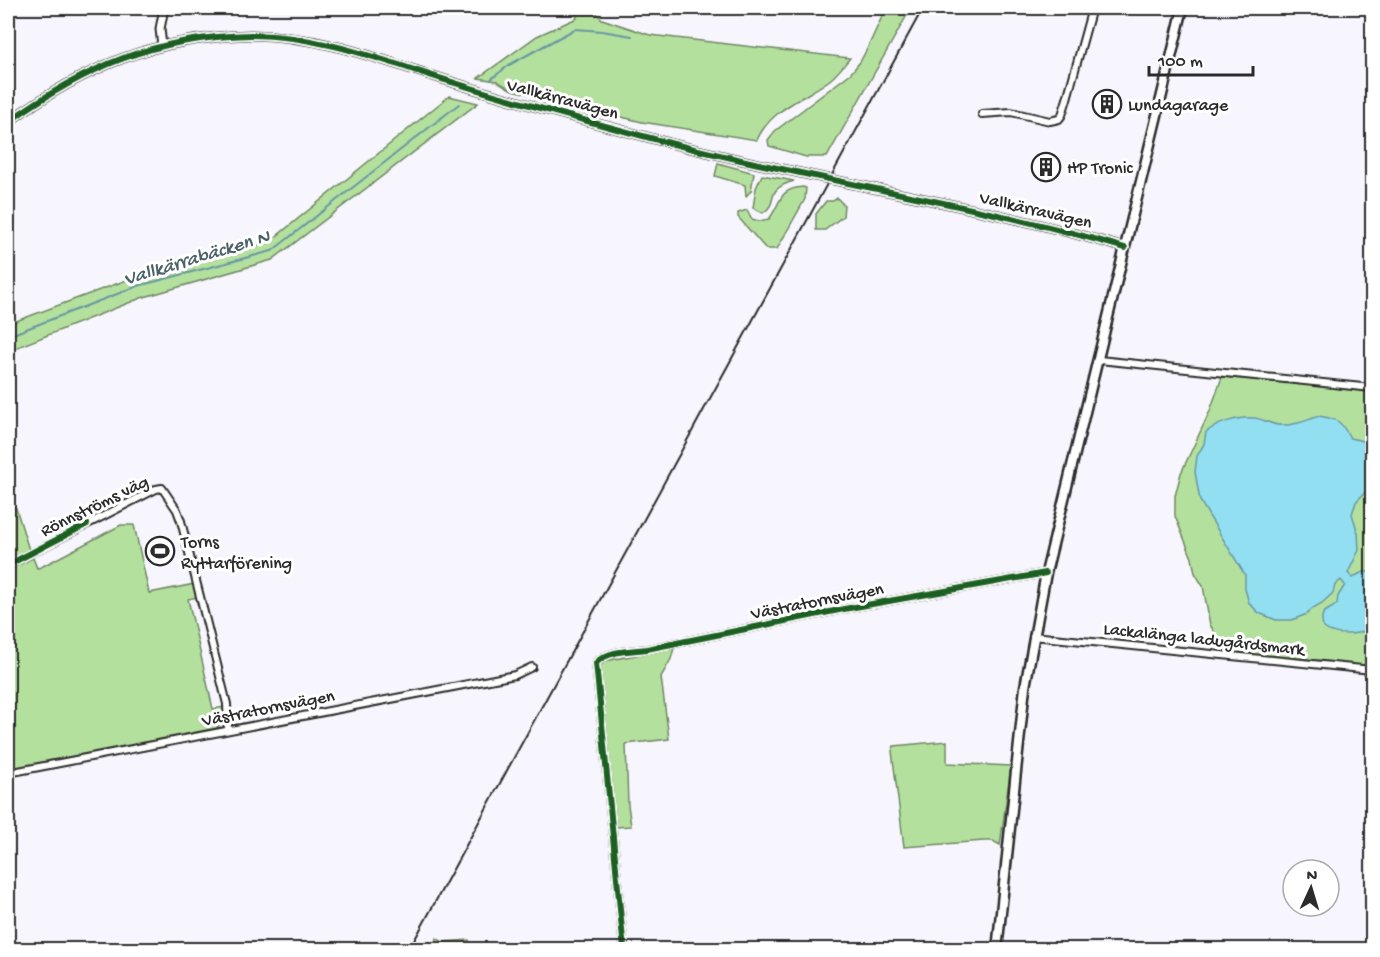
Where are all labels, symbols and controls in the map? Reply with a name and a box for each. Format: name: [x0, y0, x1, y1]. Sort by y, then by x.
scale bar: [1149, 39, 1252, 77]
text: 100 m: [1157, 52, 1203, 73]
street label: Vallkärravägen: [503, 75, 621, 126]
building icon: Lundagarage: [1091, 88, 1123, 120]
place label: Lundagarage: [1128, 96, 1229, 117]
building icon: HP Tronic: [1030, 151, 1062, 183]
place label: HP Tronic: [1067, 159, 1134, 180]
street label: Vallkärravägen: [976, 188, 1094, 235]
water label: Vallkärrabäcken N: [121, 226, 274, 292]
street label: Rönnströms väg: [38, 472, 152, 542]
place label: Torns Ryttarförening: [180, 533, 292, 575]
sports icon: Torns Ryttarförening: [144, 535, 176, 567]
street label: Västratornsvägen: [748, 579, 886, 626]
street label: Lackalänga ladugårdsmark: [1102, 620, 1307, 662]
street label: Västratornsvägen: [199, 686, 337, 733]
north arrow: [1281, 858, 1341, 918]
text: N: [1306, 867, 1318, 886]

